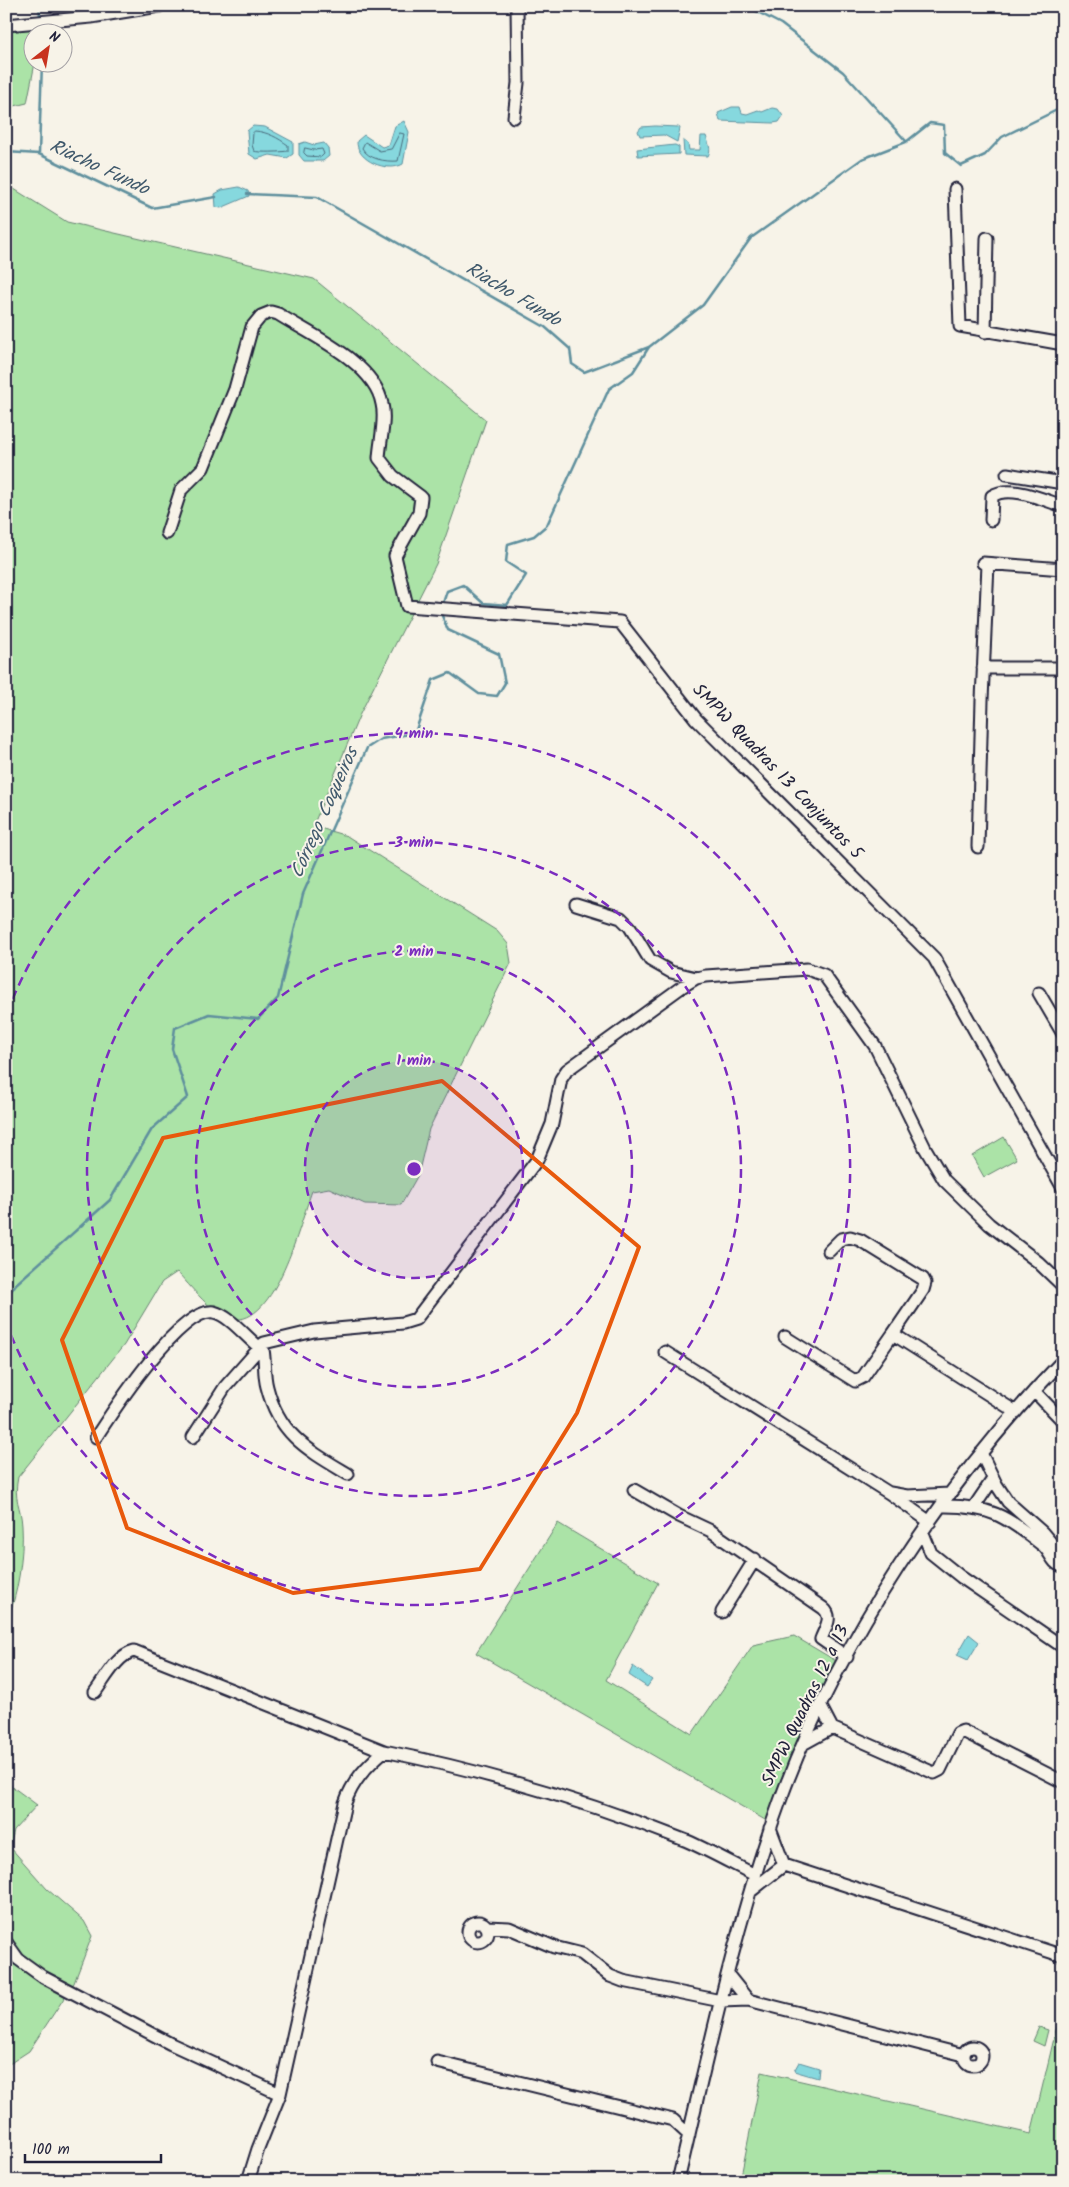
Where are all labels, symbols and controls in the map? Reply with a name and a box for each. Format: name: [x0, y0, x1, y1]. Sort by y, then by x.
north arrow: [22, 22, 72, 72]
text: N: [45, 26, 64, 50]
water label: Riacho Fundo: [44, 132, 155, 205]
water label: Riacho Fundo: [460, 255, 568, 336]
street label: SMPW Quadras 13 Conjuntos 5: [685, 677, 870, 868]
text: 4 min: [395, 722, 433, 746]
water label: Córrego Coqueiros: [283, 741, 368, 883]
text: 3 min: [394, 831, 433, 855]
text: 2 min: [394, 940, 434, 964]
text: 1 min: [397, 1049, 431, 1073]
centre of rings: [405, 1160, 423, 1178]
street label: SMPW Quadras 12 a 13: [754, 1620, 858, 1792]
scale bar: [25, 2132, 161, 2164]
text: 100 m: [32, 2138, 70, 2162]

